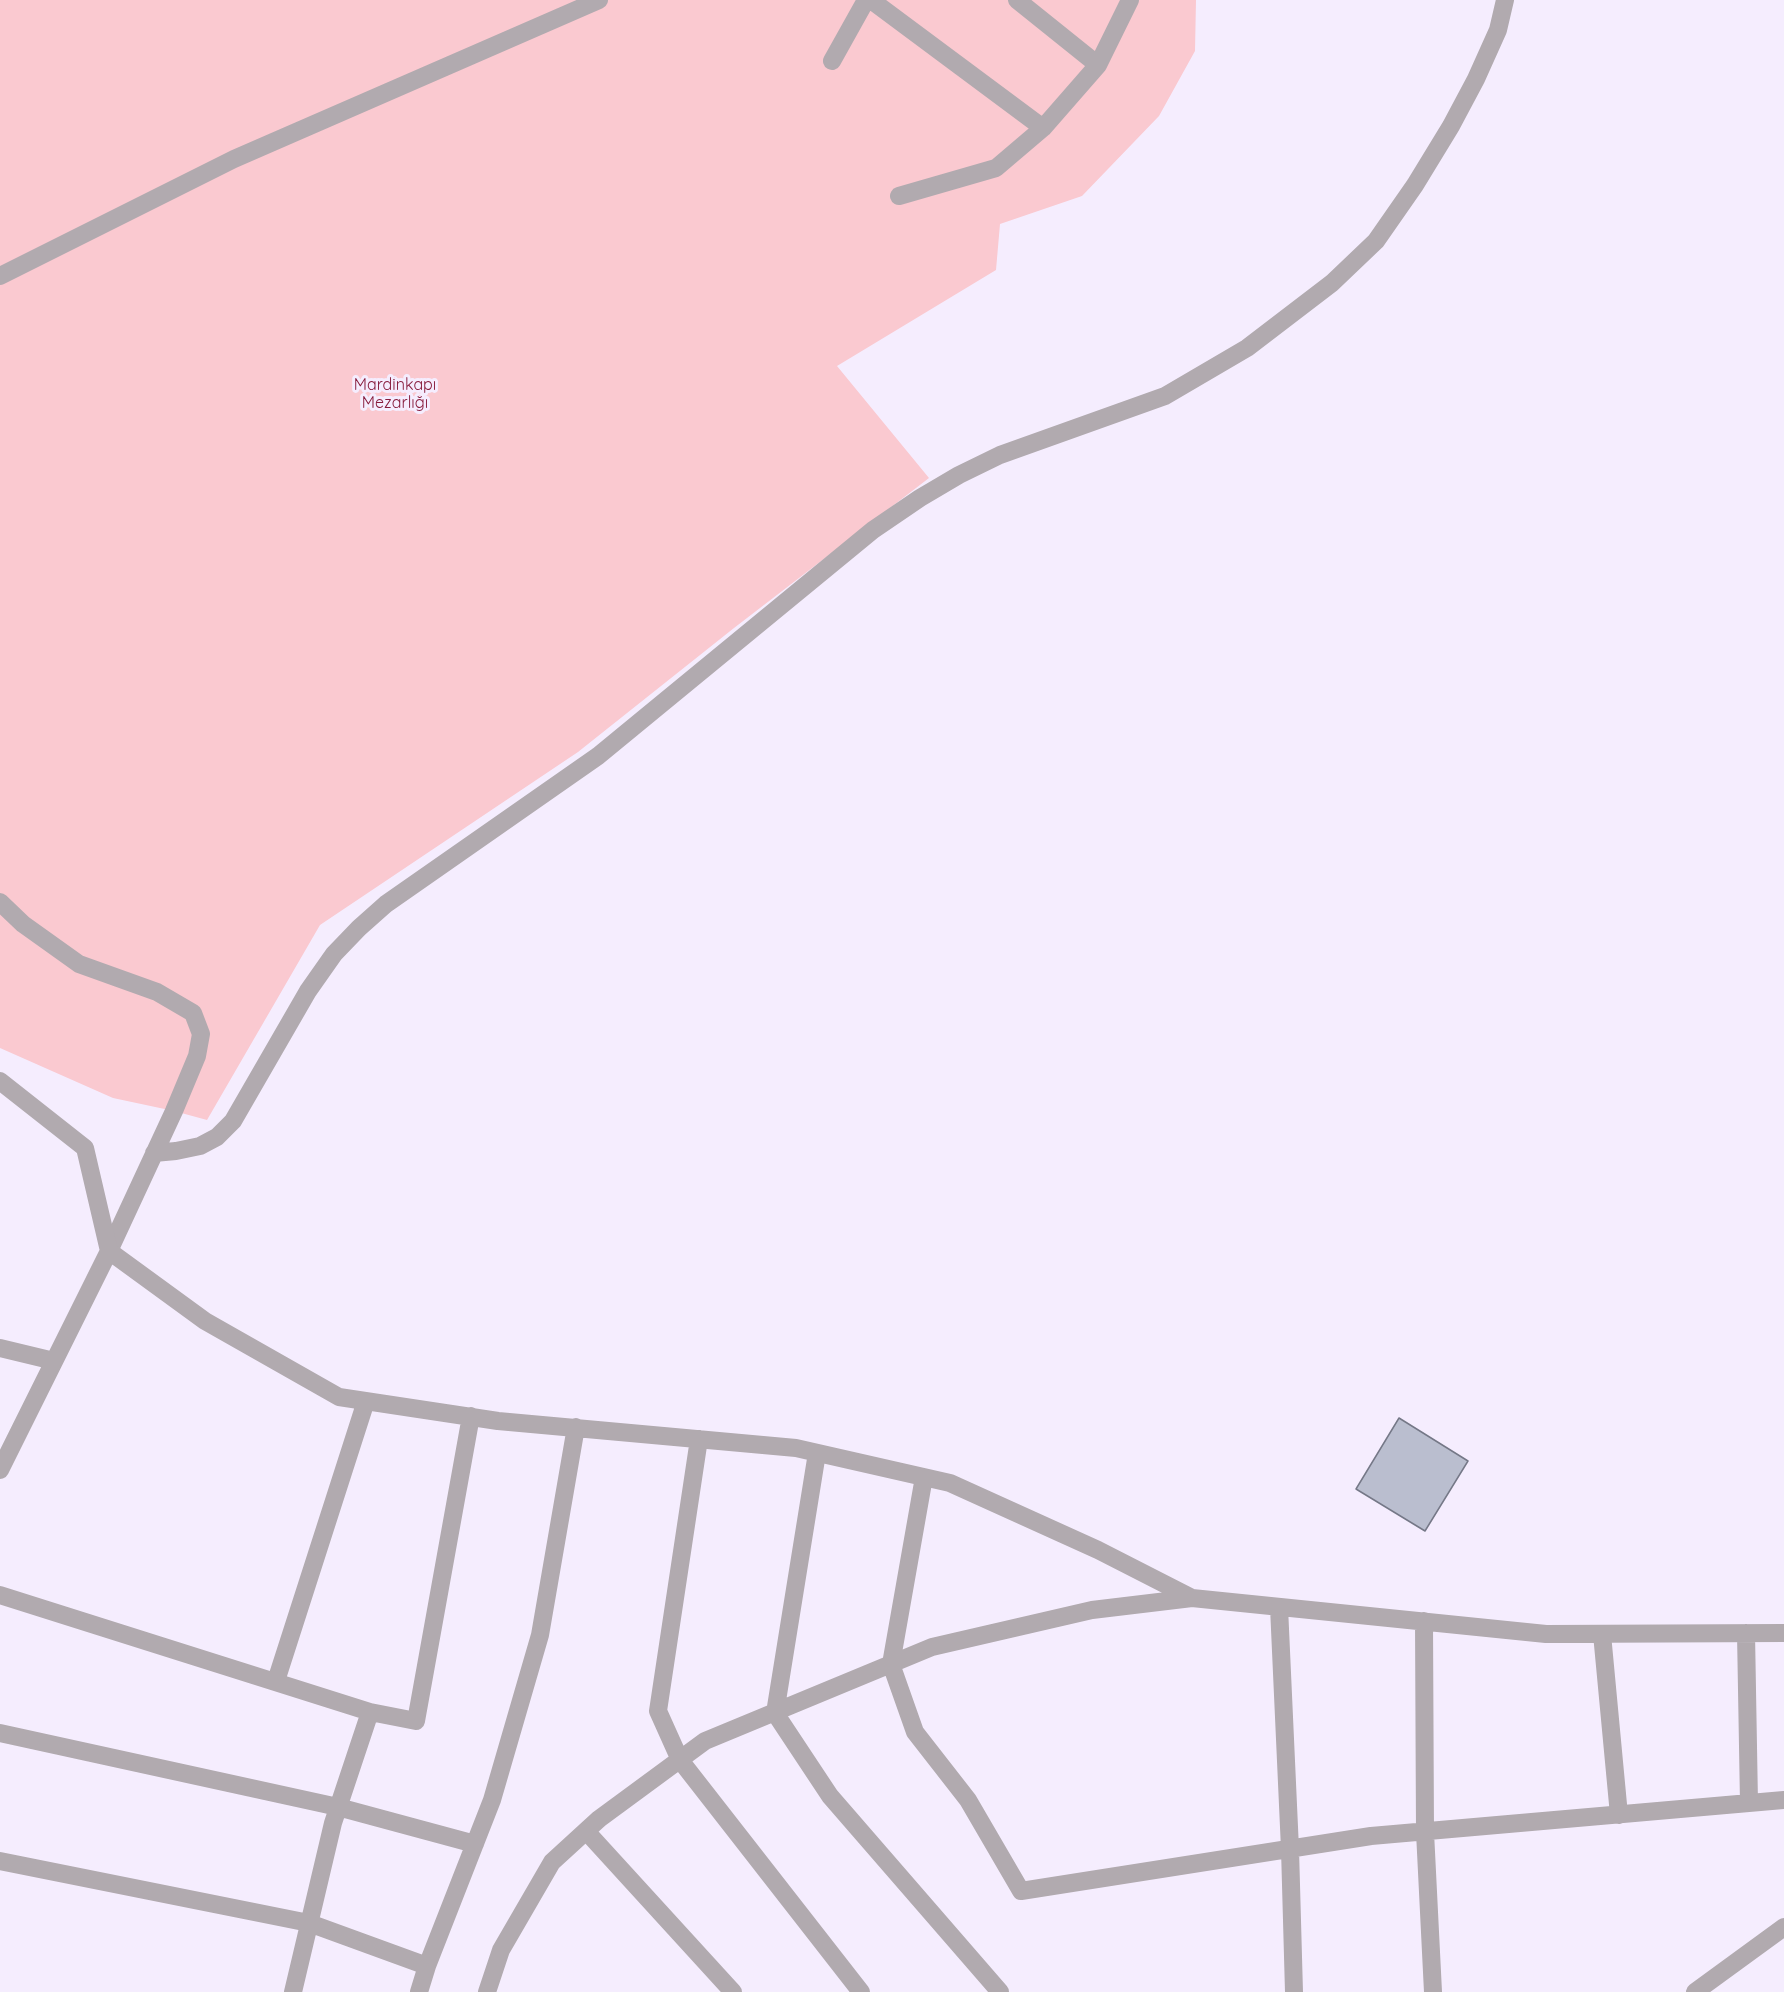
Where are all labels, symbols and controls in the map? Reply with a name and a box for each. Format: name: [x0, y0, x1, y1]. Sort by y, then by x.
park label: Mardinkapı Mezarlığı: [354, 375, 436, 413]

